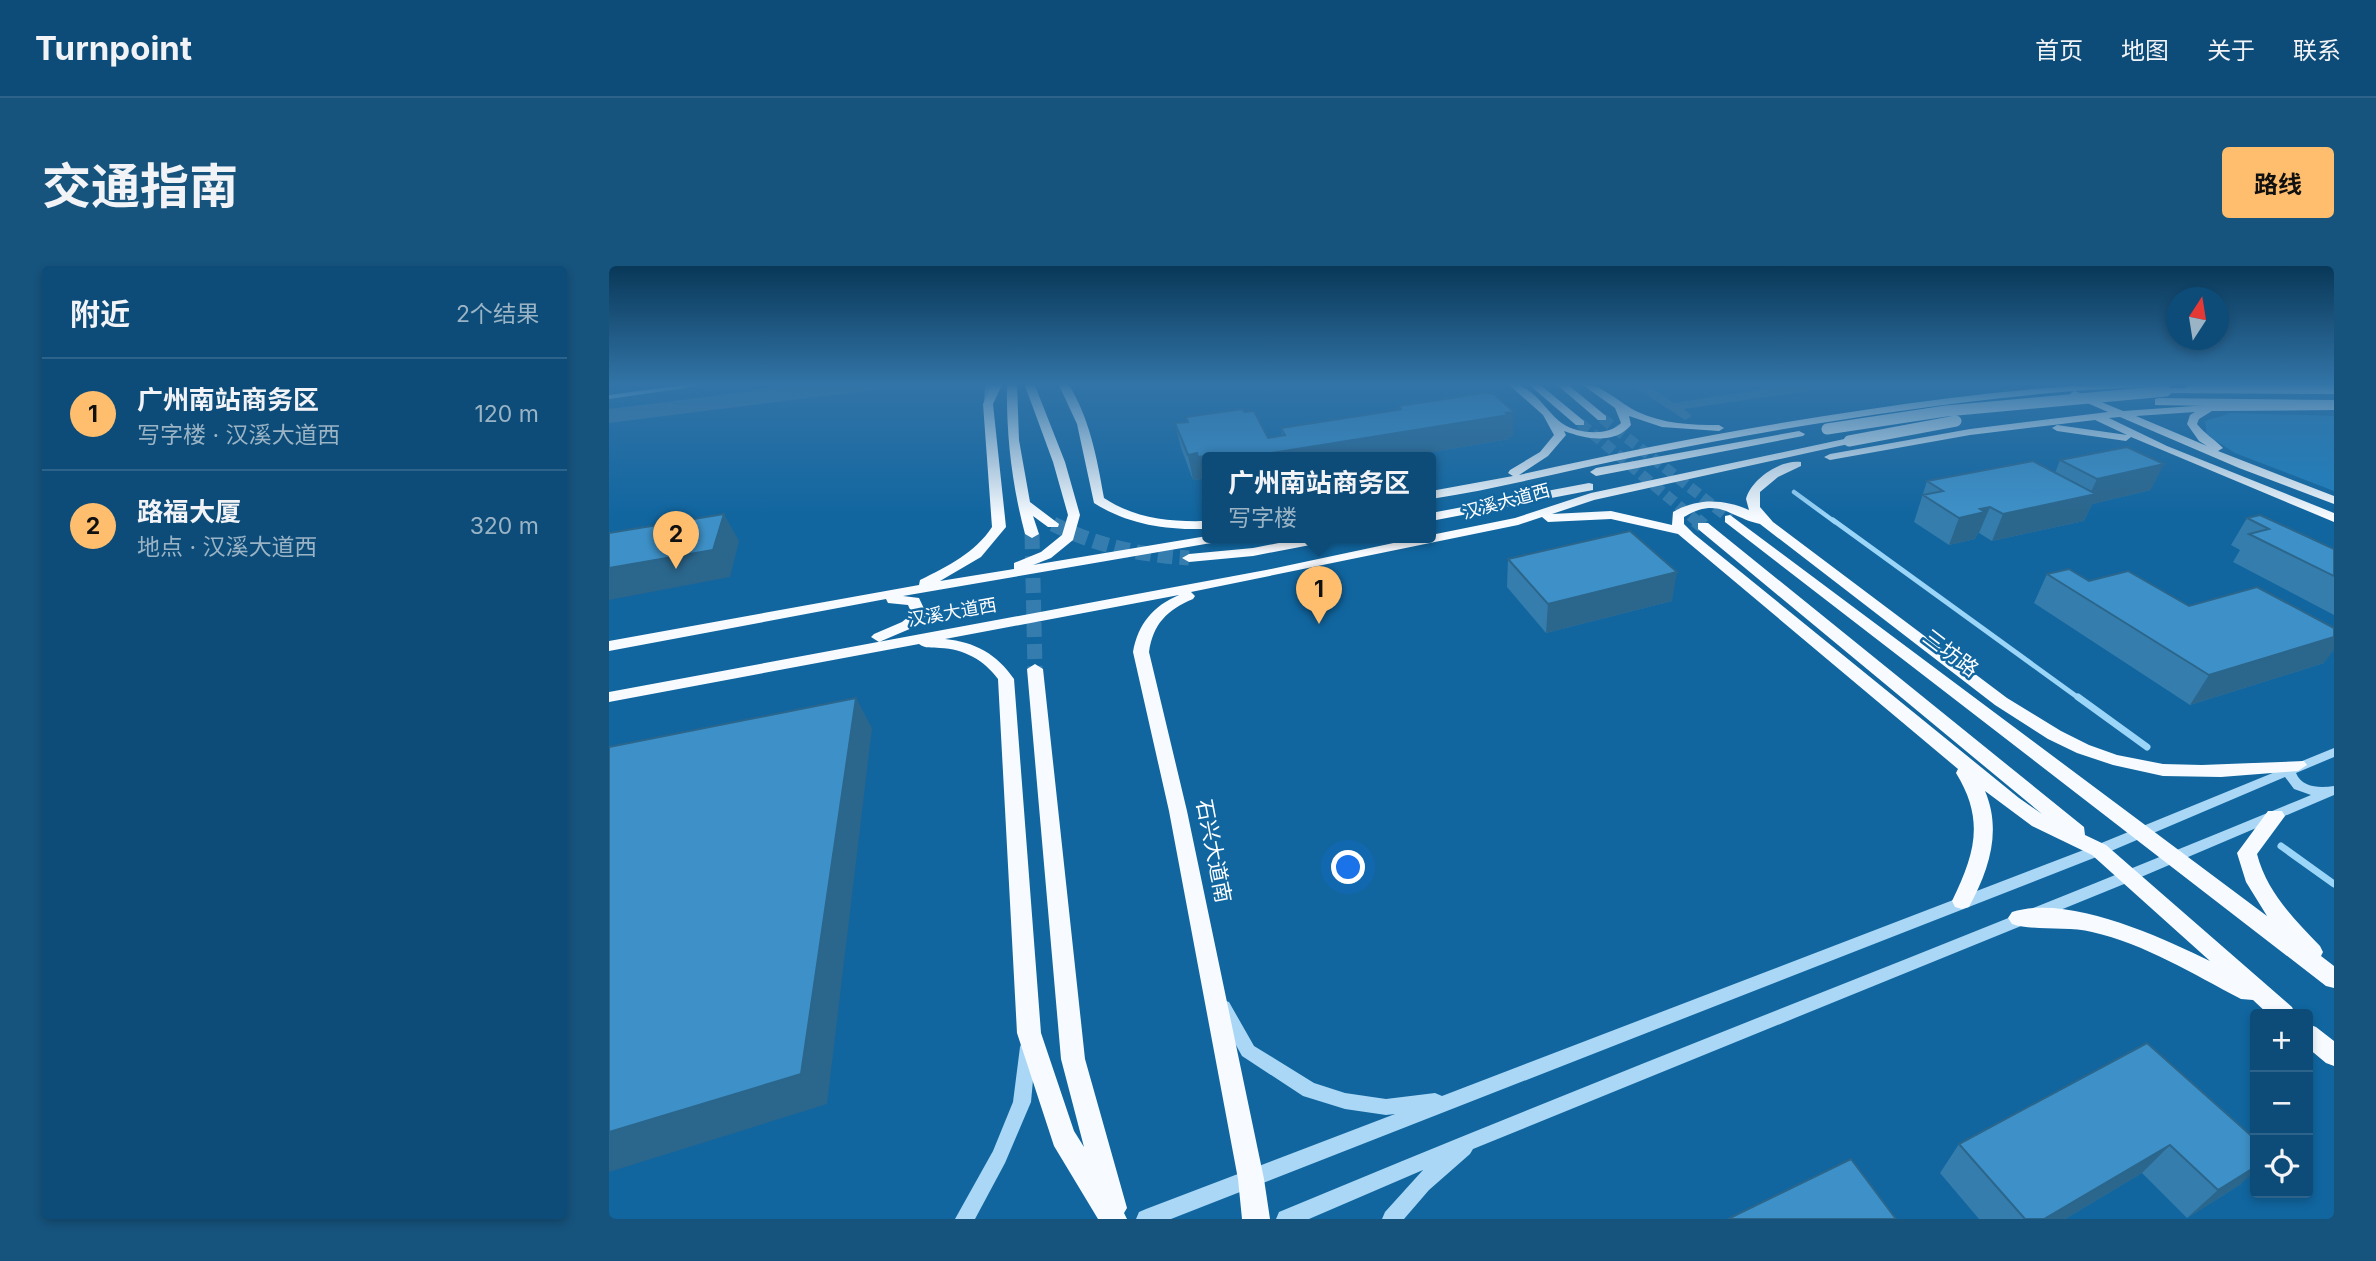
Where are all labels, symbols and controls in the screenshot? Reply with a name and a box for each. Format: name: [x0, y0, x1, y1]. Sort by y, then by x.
text: Turnpoint: [35, 28, 192, 68]
text: 首页: [2035, 36, 2083, 65]
text: 地图: [2121, 36, 2169, 65]
text: 关于: [2207, 36, 2255, 65]
text: 联系: [2293, 36, 2341, 65]
button: 路线: [2222, 147, 2334, 218]
text: 交通指南: [42, 157, 238, 216]
north arrow: [2166, 287, 2229, 350]
text: 附近: [70, 296, 130, 332]
text: 2个结果: [456, 300, 539, 328]
text: 广州南站商务区: [137, 384, 319, 415]
text: 1: [88, 400, 98, 428]
text: 120 m: [474, 400, 539, 428]
text: 写字楼 · 汉溪大道西: [137, 421, 341, 449]
popup: [1202, 452, 1436, 543]
text: 广州南站商务区: [1228, 467, 1410, 498]
street label: 汉溪大道西: [1460, 479, 1552, 523]
text: 路福大厦: [137, 496, 241, 527]
text: 写字楼: [1228, 504, 1297, 532]
pin: 2: [653, 511, 699, 569]
text: 2: [86, 512, 100, 540]
text: 320 m: [470, 512, 539, 540]
text: 地点 · 汉溪大道西: [137, 533, 318, 561]
pin: 1: [1296, 566, 1342, 624]
street label: 汉溪大道西: [906, 594, 998, 630]
street label: 三坊路: [1918, 624, 1984, 682]
street label: 石兴大道南: [1192, 797, 1236, 905]
your location: [1331, 850, 1365, 884]
map controls: [2250, 1009, 2313, 1198]
button: +: [2250, 1009, 2313, 1072]
button: −: [2250, 1072, 2313, 1135]
button: locate: [2250, 1135, 2313, 1198]

